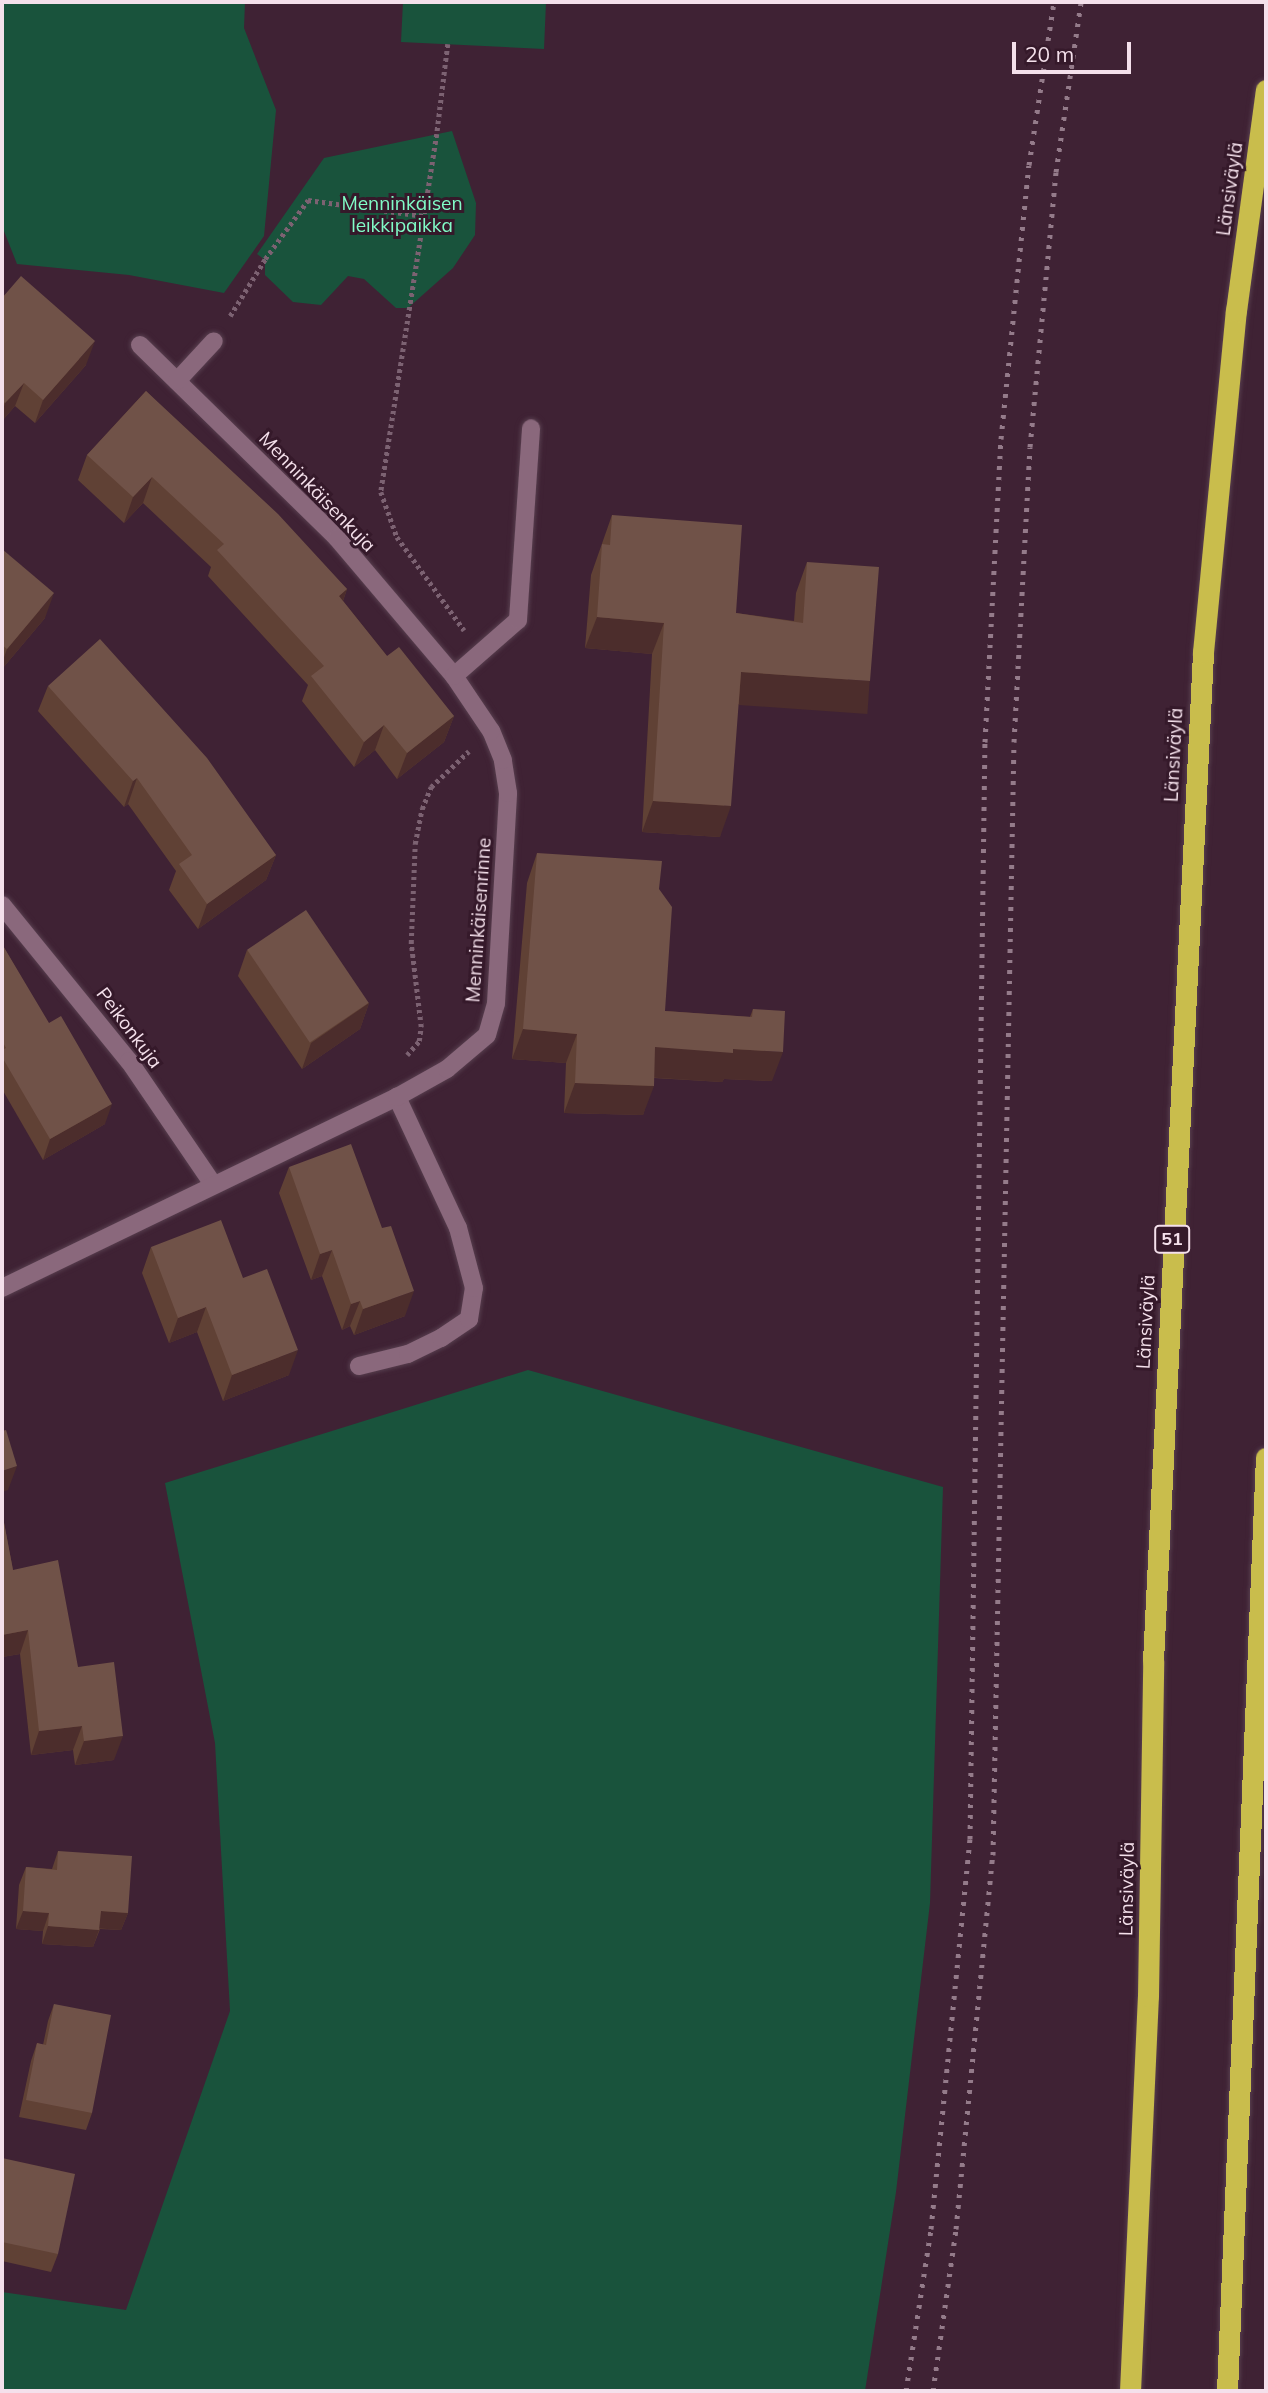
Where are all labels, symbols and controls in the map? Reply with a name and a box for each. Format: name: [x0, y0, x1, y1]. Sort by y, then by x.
scale bar: [1016, 28, 1135, 72]
text: 20 m: [1025, 41, 1074, 67]
street label: Länsiväylä: [1212, 141, 1248, 237]
park label: Menninkäisen leikkipaikka: [341, 193, 463, 237]
street label: Menninkäisenkuja: [254, 427, 380, 557]
street label: Länsiväylä: [1160, 707, 1188, 803]
street label: Menninkäisenrinne: [462, 837, 496, 1003]
street label: Peikonkuja: [91, 983, 167, 1073]
road number: 51: [1153, 1224, 1191, 1254]
street label: Länsiväylä: [1132, 1274, 1160, 1370]
street label: Länsiväylä: [1115, 1842, 1139, 1936]

